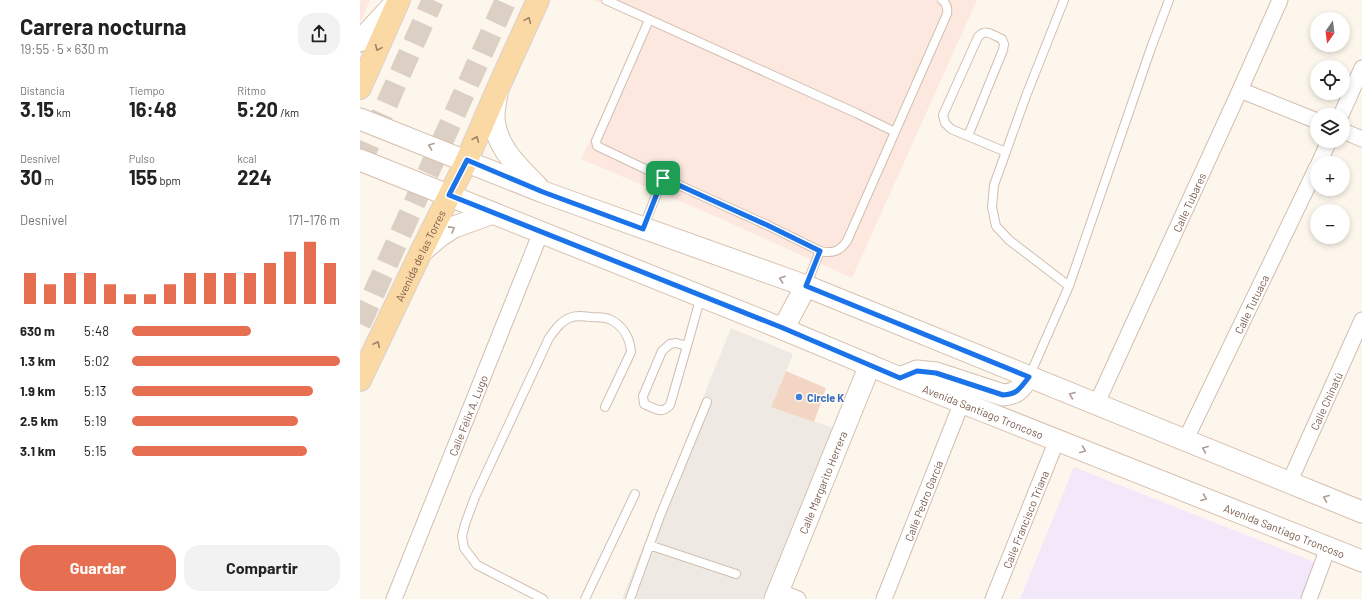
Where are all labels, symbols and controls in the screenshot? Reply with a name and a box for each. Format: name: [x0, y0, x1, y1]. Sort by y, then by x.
north arrow: [1310, 12, 1350, 52]
map controls: [1310, 12, 1350, 244]
text: Carrera nocturna: [20, 13, 186, 39]
button: share: [298, 13, 340, 55]
one-way arrow: [523, 17, 531, 25]
text: 19:55 · 5 × 630 m: [20, 41, 108, 57]
one-way arrow: [375, 44, 383, 52]
button: locate: [1310, 60, 1350, 100]
text: Distancia: [20, 84, 65, 97]
text: Tiempo: [129, 84, 165, 97]
text: Ritmo: [237, 84, 266, 97]
text: 3.15: [20, 97, 54, 121]
text: 16:48: [129, 97, 177, 121]
text: 5:20: [237, 97, 278, 121]
text: km: [54, 106, 71, 119]
text: /km: [278, 106, 299, 119]
button: layers: [1310, 108, 1350, 148]
one-way arrow: [471, 136, 479, 144]
one-way arrow: [427, 143, 434, 151]
text: Desnivel: [20, 152, 60, 165]
text: Pulso: [129, 152, 155, 165]
text: kcal: [237, 152, 257, 165]
button: +: [1310, 156, 1350, 196]
pin: [646, 161, 680, 195]
text: 30: [20, 165, 42, 189]
text: 155: [129, 165, 157, 189]
text: 224: [237, 165, 272, 189]
icon: arrive: [652, 167, 674, 189]
street label: Calle Tubares: [1170, 171, 1208, 234]
text: m: [42, 174, 54, 187]
text: bpm: [157, 174, 181, 187]
button: −: [1310, 204, 1350, 244]
street label: Avenida de las Torres: [392, 208, 448, 303]
text: Desnivel: [20, 212, 67, 228]
text: 171–176 m: [288, 212, 340, 228]
one-way arrow: [448, 226, 456, 233]
street label: Calle Tutuaca: [1231, 272, 1271, 336]
one-way arrow: [779, 275, 786, 283]
text: 630 m: [20, 323, 55, 339]
text: 5:48: [84, 323, 109, 339]
one-way arrow: [372, 341, 380, 349]
text: 1.3 km: [20, 353, 56, 369]
text: 5:02: [84, 353, 109, 369]
street label: Calle Chinatú: [1307, 370, 1344, 432]
street label: Calle Félix A. Lugo: [446, 373, 490, 457]
street label: Avenida Santiago Troncoso: [921, 381, 1046, 441]
text: 1.9 km: [20, 383, 55, 399]
text: 5:13: [84, 383, 106, 399]
place label: Circle K: [807, 391, 844, 404]
one-way arrow: [1068, 391, 1075, 399]
marker: Circle K: [794, 392, 804, 402]
text: 2.5 km: [20, 413, 58, 429]
text: 5:19: [84, 413, 106, 429]
street label: Calle Margarito Herrera: [796, 429, 849, 536]
text: 3.1 km: [20, 443, 56, 459]
text: 5:15: [84, 443, 106, 459]
one-way arrow: [1202, 445, 1209, 453]
one-way arrow: [1079, 446, 1086, 454]
street label: Calle Pedro García: [901, 458, 945, 543]
street label: Calle Francisco Triana: [1000, 468, 1051, 570]
one-way arrow: [1200, 494, 1207, 502]
one-way arrow: [1322, 494, 1329, 502]
street label: Avenida Santiago Troncoso: [1222, 501, 1347, 560]
button: Guardar: [20, 545, 176, 591]
button: Compartir: [184, 545, 340, 591]

